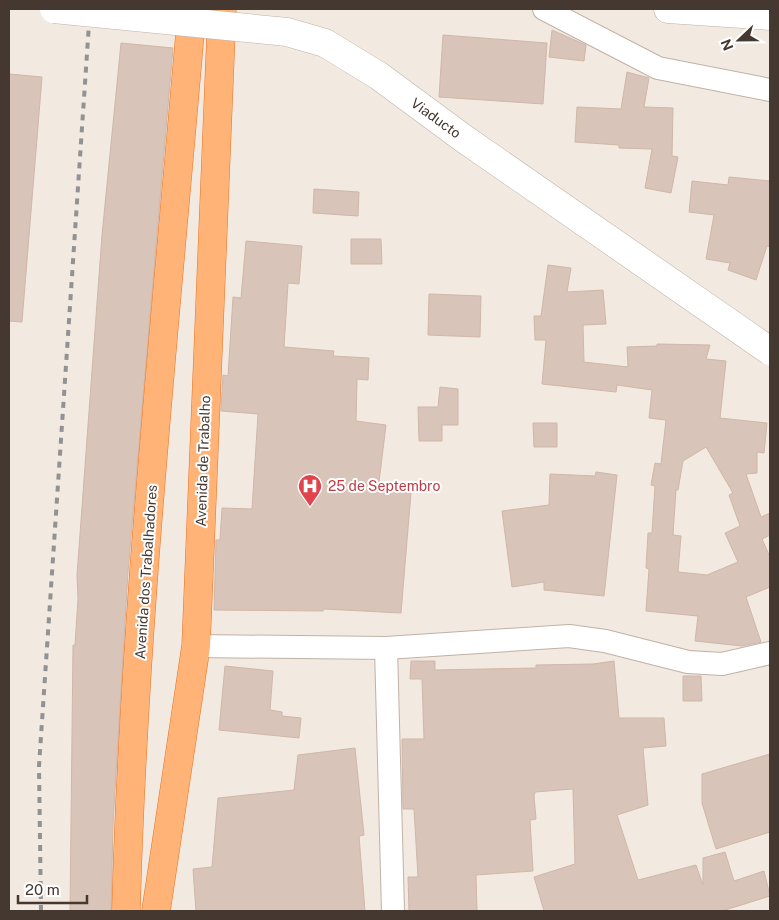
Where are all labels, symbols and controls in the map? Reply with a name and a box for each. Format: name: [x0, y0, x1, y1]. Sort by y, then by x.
north arrow: [714, 15, 764, 65]
text: N: [717, 37, 736, 53]
street label: Viaducto: [408, 95, 464, 141]
street label: Avenida de Trabalho: [193, 395, 213, 527]
hospital icon: 25 de Septembro: [297, 473, 323, 507]
place label: 25 de Septembro: [328, 478, 440, 494]
street label: Avenida dos Trabalhadores: [132, 484, 160, 660]
scale bar: [18, 872, 86, 904]
text: 20 m: [25, 881, 60, 898]

